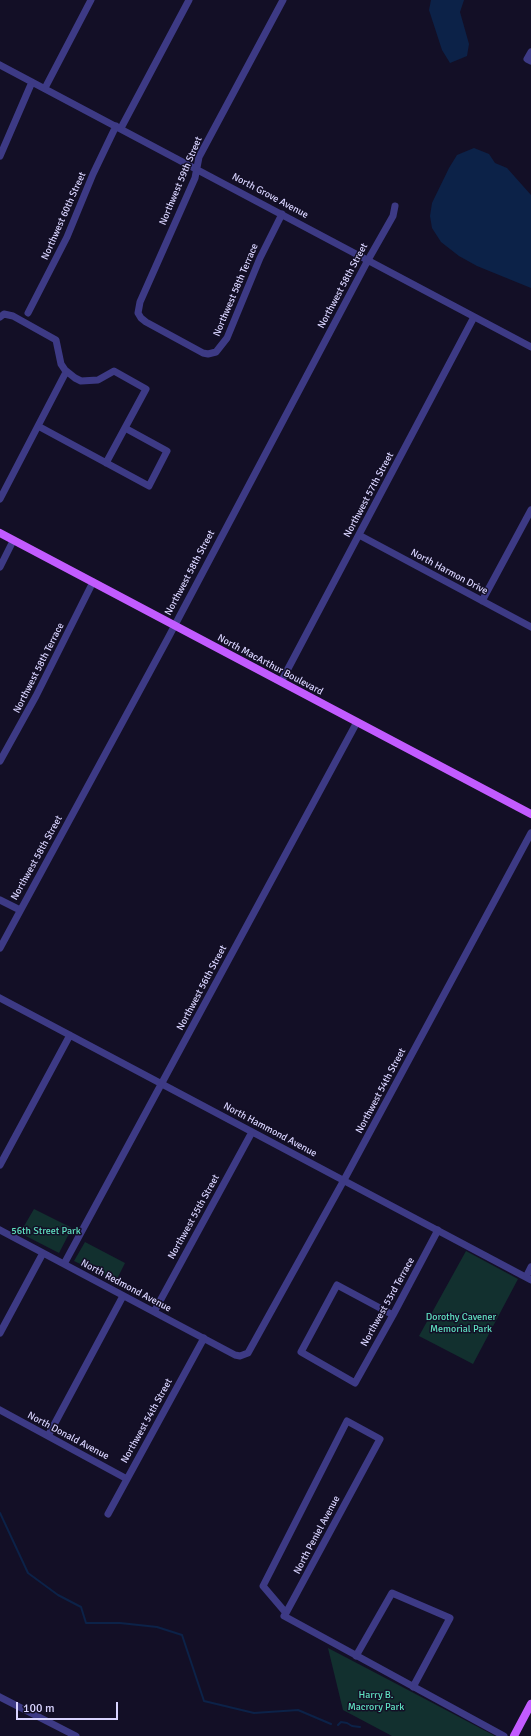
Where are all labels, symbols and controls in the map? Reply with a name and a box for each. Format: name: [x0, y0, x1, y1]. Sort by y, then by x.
street label: Northwest 59th Street: [157, 135, 205, 227]
street label: Northwest 60th Street: [39, 170, 89, 262]
street label: North Grove Avenue: [230, 171, 310, 221]
street label: Northwest 58th Street: [315, 241, 371, 331]
street label: Northwest 58th Terrace: [211, 242, 261, 338]
street label: Northwest 57th Street: [341, 450, 397, 540]
street label: Northwest 58th Street: [162, 528, 218, 618]
street label: North Harmon Drive: [408, 547, 490, 597]
street label: Northwest 58th Terrace: [11, 621, 67, 715]
street label: North MacArthur Boulevard: [215, 632, 325, 698]
street label: Northwest 58th Street: [9, 814, 65, 902]
street label: Northwest 56th Street: [174, 943, 230, 1033]
street label: Northwest 54th Street: [353, 1046, 409, 1136]
street label: North Hammond Avenue: [221, 1100, 319, 1160]
street label: Northwest 55th Street: [166, 1173, 222, 1261]
park label: 56th Street Park: [11, 1225, 81, 1237]
street label: Northwest 53rd Terrace: [359, 1255, 417, 1349]
street label: North Redmond Avenue: [79, 1257, 173, 1315]
park label: Dorothy Cavener Memorial Park: [426, 1311, 496, 1334]
street label: Northwest 54th Street: [119, 1377, 175, 1465]
street label: North Donald Avenue: [25, 1409, 111, 1463]
street label: North Peniel Avenue: [291, 1494, 343, 1576]
park label: Harry B. Macrory Park: [348, 1689, 404, 1712]
scale bar: [18, 1694, 120, 1720]
text: 100 m: [23, 1701, 55, 1716]

